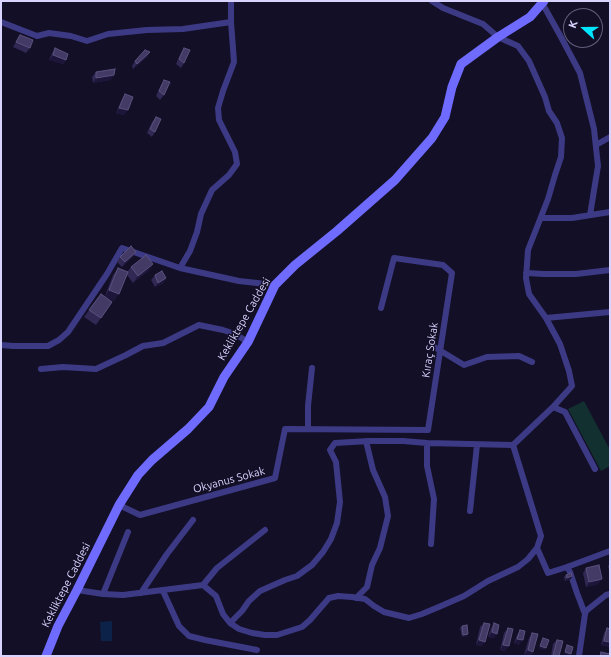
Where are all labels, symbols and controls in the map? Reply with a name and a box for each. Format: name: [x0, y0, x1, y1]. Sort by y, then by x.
north arrow: [563, 8, 603, 48]
text: K: [566, 18, 580, 30]
street label: Kekliktepe Caddesi: [215, 275, 273, 363]
street label: Kıraç Sokak: [419, 321, 441, 379]
street label: Okyanus Sokak: [192, 464, 266, 496]
street label: Kekliktepe Caddesi: [39, 540, 93, 630]

